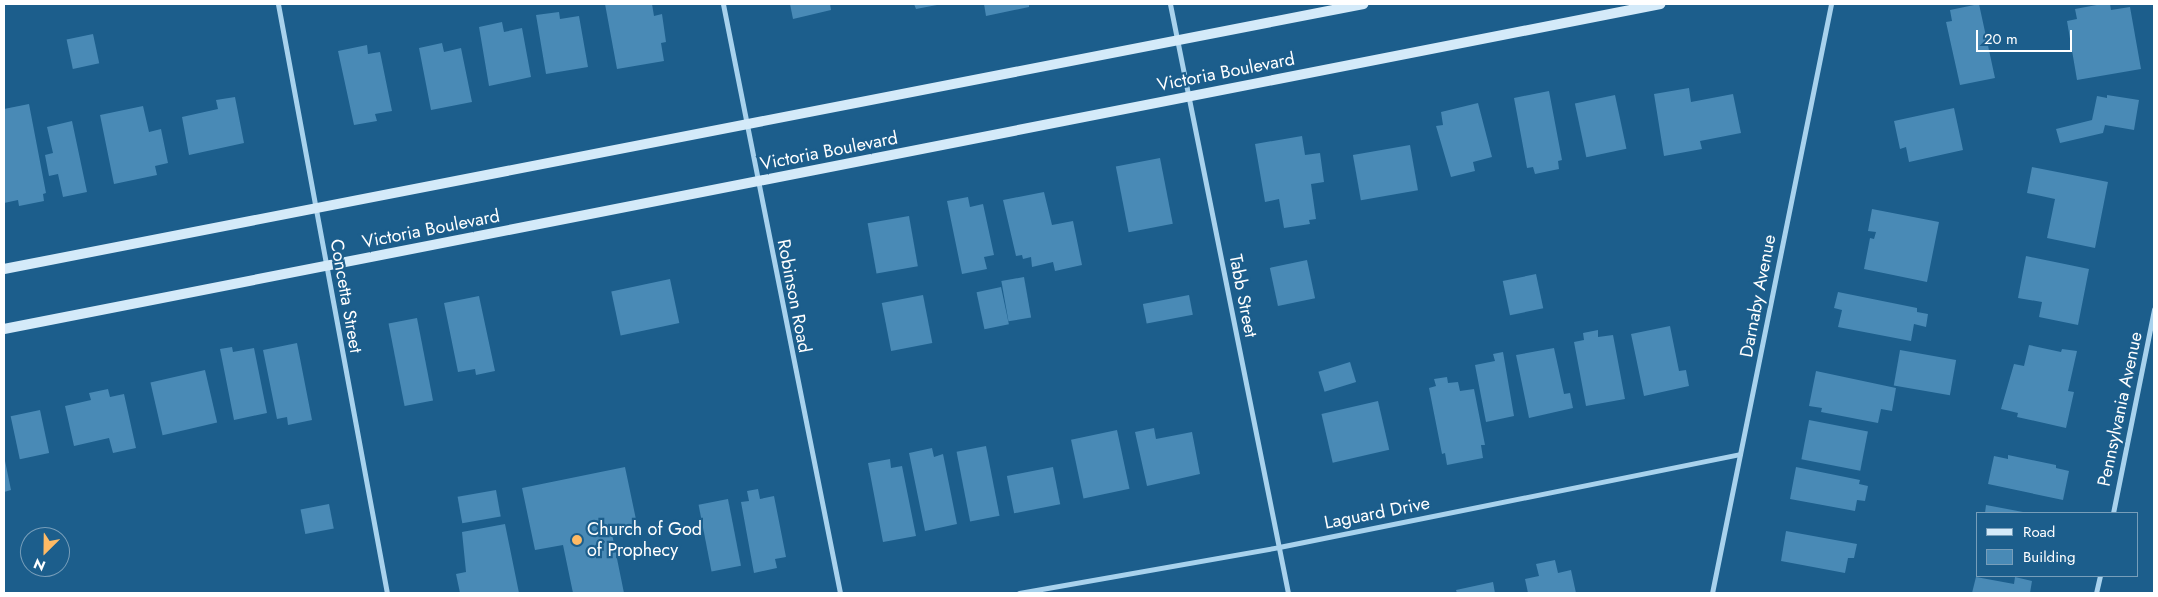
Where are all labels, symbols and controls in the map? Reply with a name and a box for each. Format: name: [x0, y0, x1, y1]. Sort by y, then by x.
scale bar: [1978, 20, 2074, 52]
text: 20 m: [1984, 28, 2018, 50]
street label: Victoria Boulevard: [1155, 48, 1297, 96]
street label: Victoria Boulevard: [758, 127, 900, 175]
street label: Victoria Boulevard: [360, 205, 502, 253]
street label: Darnaby Avenue: [1736, 233, 1780, 359]
street label: Concetta Street: [325, 237, 367, 355]
street label: Robinson Road: [772, 237, 816, 355]
street label: Tabb Street: [1224, 253, 1262, 339]
street label: Pennsylvania Avenue: [2093, 330, 2147, 488]
street label: Laguard Drive: [1322, 492, 1432, 534]
legend: [1976, 512, 2138, 577]
place label: Church of God of Prophecy: [587, 519, 702, 562]
text: Road: [2023, 521, 2055, 543]
north arrow: [20, 527, 70, 577]
marker: Church of God of Prophecy: [571, 534, 583, 546]
text: Building: [2023, 546, 2075, 568]
text: N: [31, 554, 49, 576]

